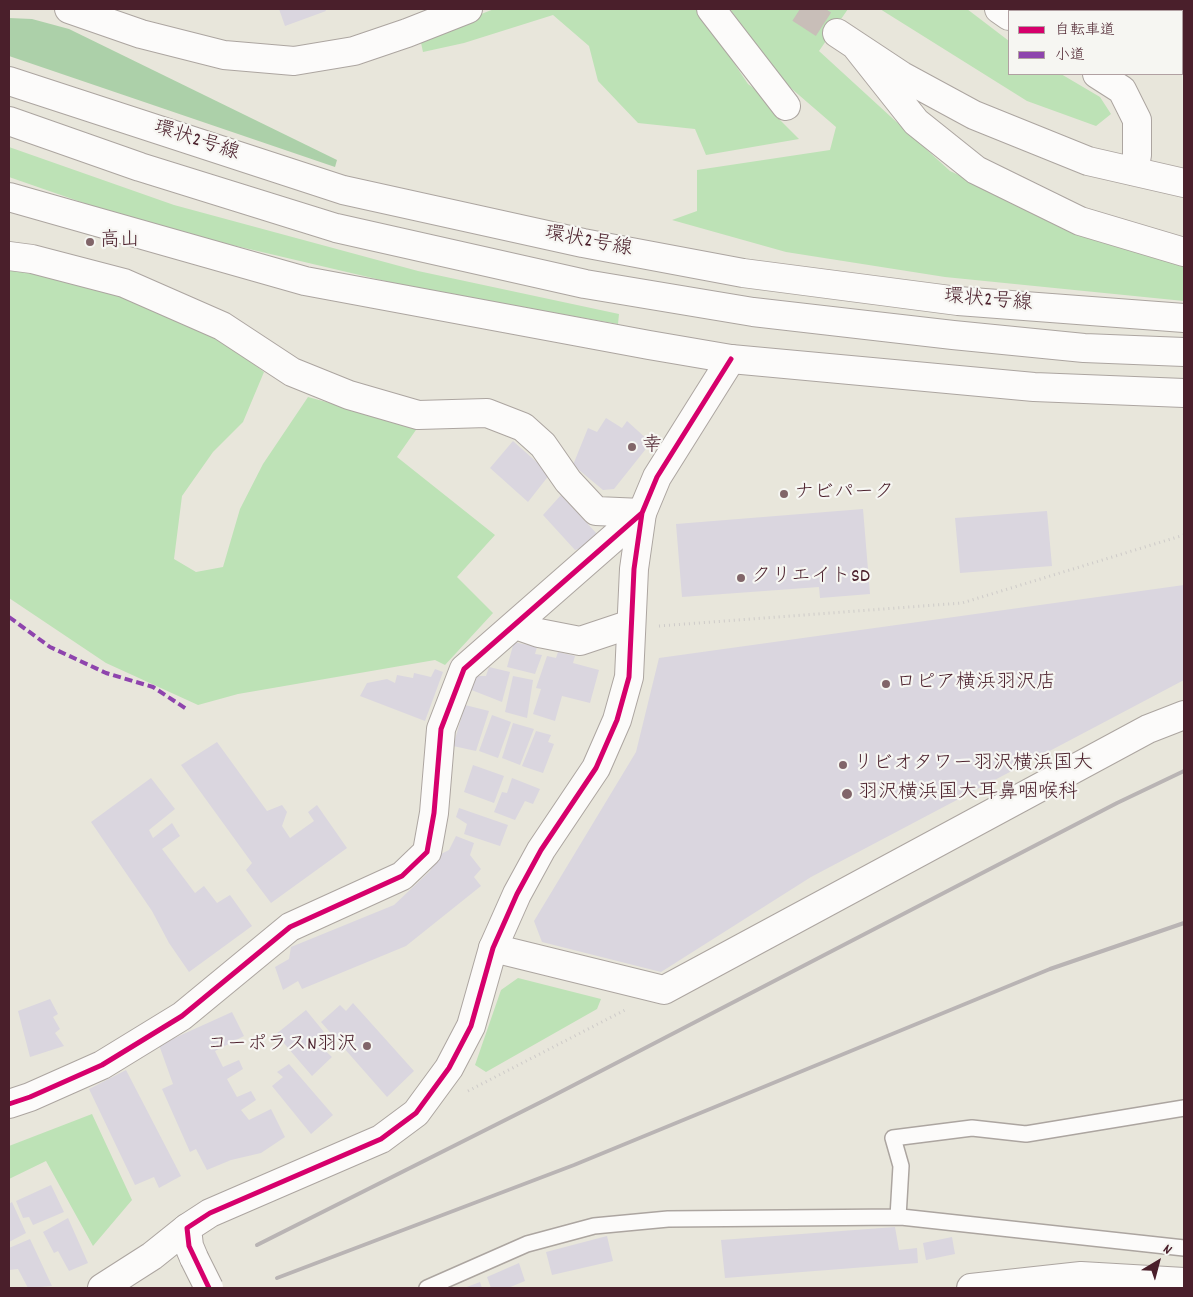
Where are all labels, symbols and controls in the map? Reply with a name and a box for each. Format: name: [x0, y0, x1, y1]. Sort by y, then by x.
legend: [1008, 10, 1183, 75]
text: 自転車道: [1055, 20, 1115, 42]
text: 小道: [1055, 45, 1085, 67]
street label: 環状2号線: [150, 117, 242, 167]
street label: 環状2号線: [542, 223, 634, 263]
place label: 高山: [100, 230, 140, 254]
marker: 高山: [84, 236, 96, 248]
street label: 環状2号線: [943, 286, 1033, 318]
place label: 幸: [642, 435, 662, 459]
marker: 幸: [626, 441, 638, 453]
place label: ナビパーク: [794, 482, 894, 506]
marker: ナビパーク: [778, 488, 790, 500]
place label: クリエイトSD: [751, 566, 870, 590]
marker: クリエイトSD: [735, 572, 747, 584]
place label: ロピア横浜羽沢店: [896, 672, 1056, 696]
marker: ロピア横浜羽沢店: [880, 678, 892, 690]
place label: リビオタワー羽沢横浜国大: [853, 753, 1093, 777]
marker: リビオタワー羽沢横浜国大: [837, 759, 849, 771]
place label: 羽沢横浜国大耳鼻咽喉科: [858, 782, 1078, 806]
marker: 羽沢横浜国大耳鼻咽喉科: [840, 787, 854, 801]
place label: コーポラスN羽沢: [207, 1034, 357, 1058]
marker: コーポラスN羽沢: [361, 1040, 373, 1052]
north arrow: [1133, 1237, 1183, 1287]
text: N: [1158, 1240, 1176, 1260]

